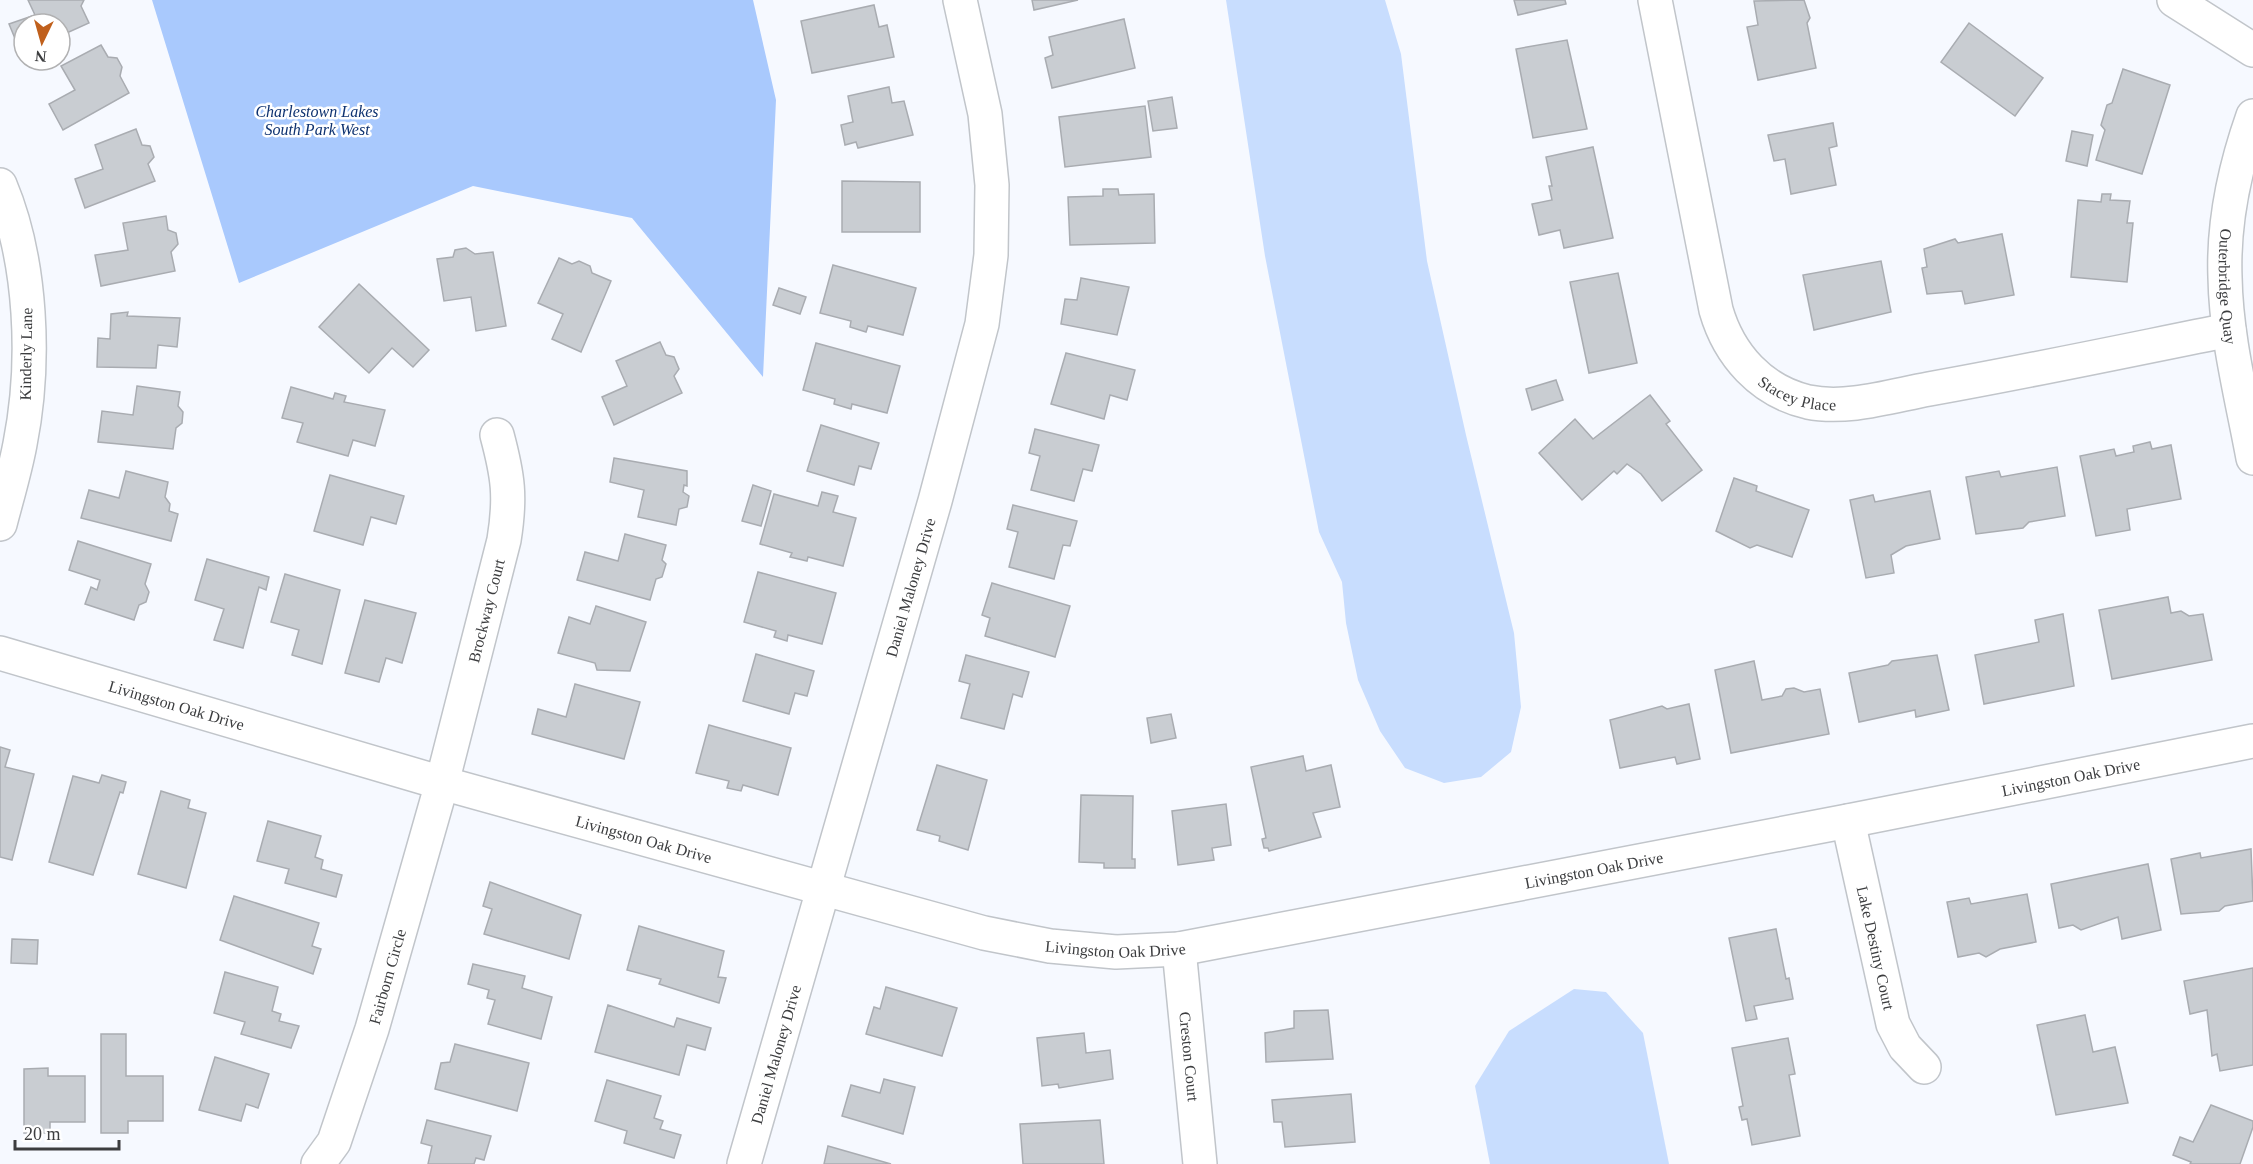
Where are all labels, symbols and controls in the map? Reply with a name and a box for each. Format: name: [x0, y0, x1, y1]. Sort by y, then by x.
north arrow: [12, 12, 72, 72]
text: N: [34, 47, 47, 65]
park label: Charlestown Lakes South Park West: [255, 103, 379, 138]
street label: Outerbridge Quay: [2216, 228, 2240, 346]
street label: Kinderly Lane: [17, 307, 36, 401]
street label: Stacey Place: [1755, 372, 1836, 413]
street label: Daniel Maloney Drive: [882, 516, 938, 659]
street label: Brockway Court: [465, 557, 507, 664]
street label: Livingston Oak Drive: [107, 677, 246, 733]
street label: Livingston Oak Drive: [2000, 755, 2141, 799]
street label: Livingston Oak Drive: [574, 812, 714, 866]
street label: Livingston Oak Drive: [1523, 848, 1664, 891]
street label: Lake Destiny Court: [1854, 884, 1898, 1012]
street label: Fairborn Circle: [365, 927, 409, 1026]
street label: Livingston Oak Drive: [1045, 937, 1187, 961]
street label: Daniel Maloney Drive: [747, 983, 804, 1126]
street label: Creston Court: [1177, 1011, 1202, 1103]
scale bar: [15, 1113, 118, 1151]
text: 20 m: [24, 1124, 61, 1144]

